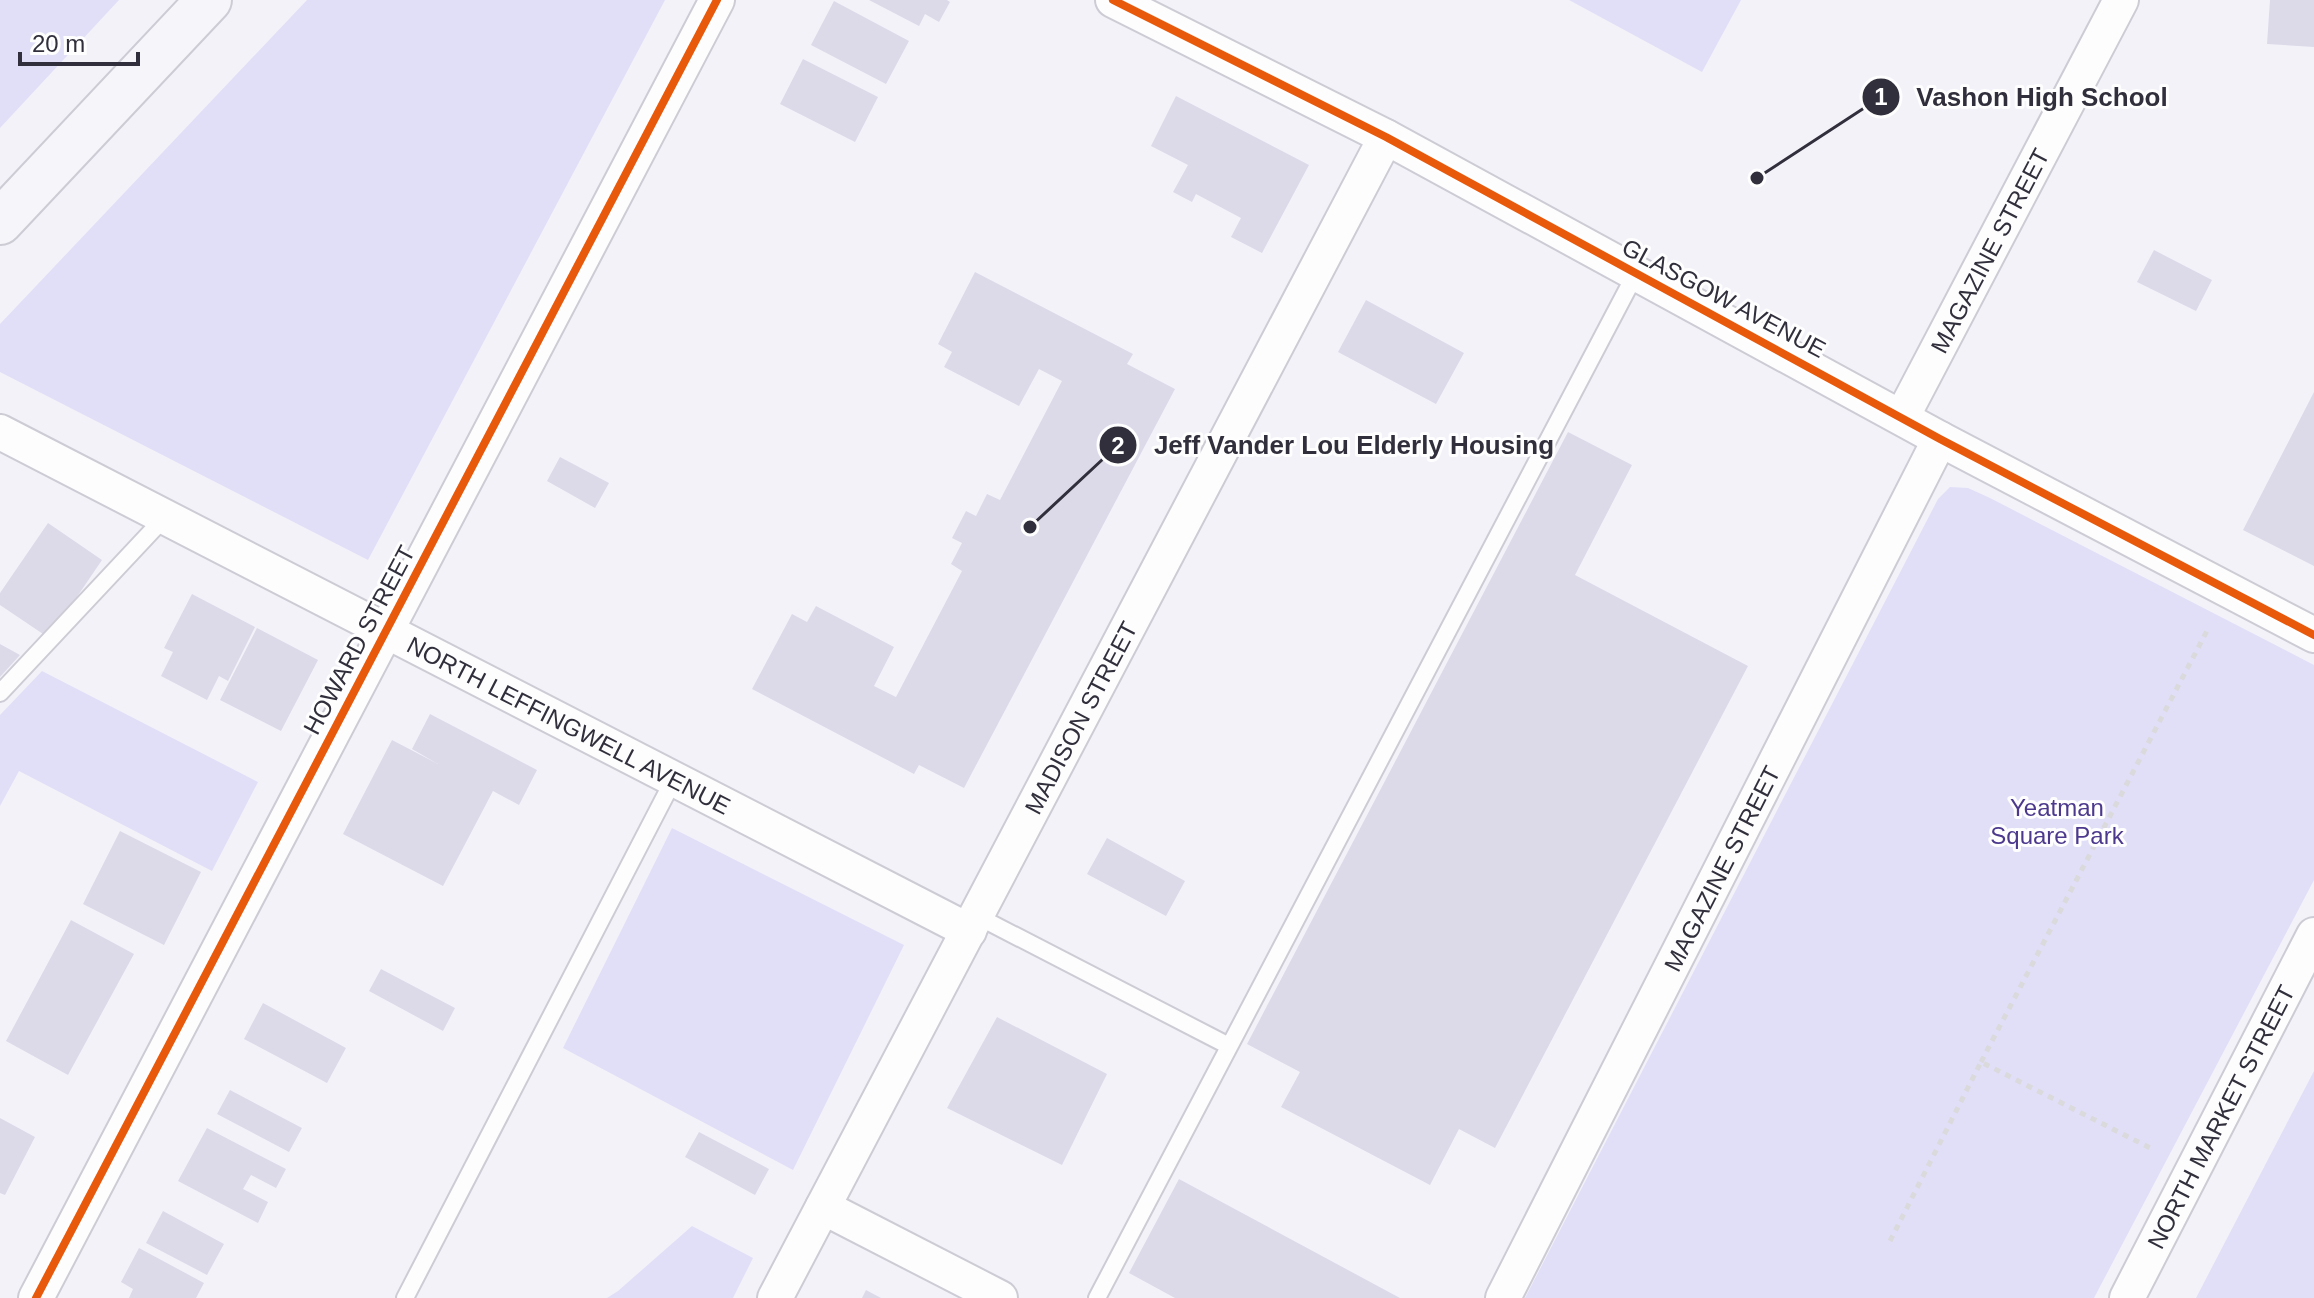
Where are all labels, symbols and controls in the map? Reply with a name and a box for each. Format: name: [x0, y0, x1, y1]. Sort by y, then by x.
scale bar: [20, 16, 138, 66]
text: 20 m: [32, 30, 85, 57]
callout: Vashon High School: [1861, 72, 2184, 122]
text: Vashon High School: [1916, 82, 2168, 112]
text: 1: [1874, 83, 1888, 110]
street label: MAGAZINE STREET: [1925, 144, 2054, 357]
street label: GLASGOW AVENUE: [1618, 233, 1830, 363]
callout: Jeff Vander Lou Elderly Housing: [1098, 420, 1570, 470]
text: Jeff Vander Lou Elderly Housing: [1154, 430, 1554, 460]
text: 2: [1111, 432, 1125, 459]
street label: HOWARD STREET: [298, 541, 420, 739]
street label: MADISON STREET: [1019, 616, 1142, 818]
street label: NORTH LEFFINGWELL AVENUE: [403, 631, 735, 819]
street label: MAGAZINE STREET: [1658, 761, 1785, 976]
park label: Yeatman Square Park: [1990, 794, 2125, 849]
street label: NORTH MARKET STREET: [2141, 980, 2300, 1253]

